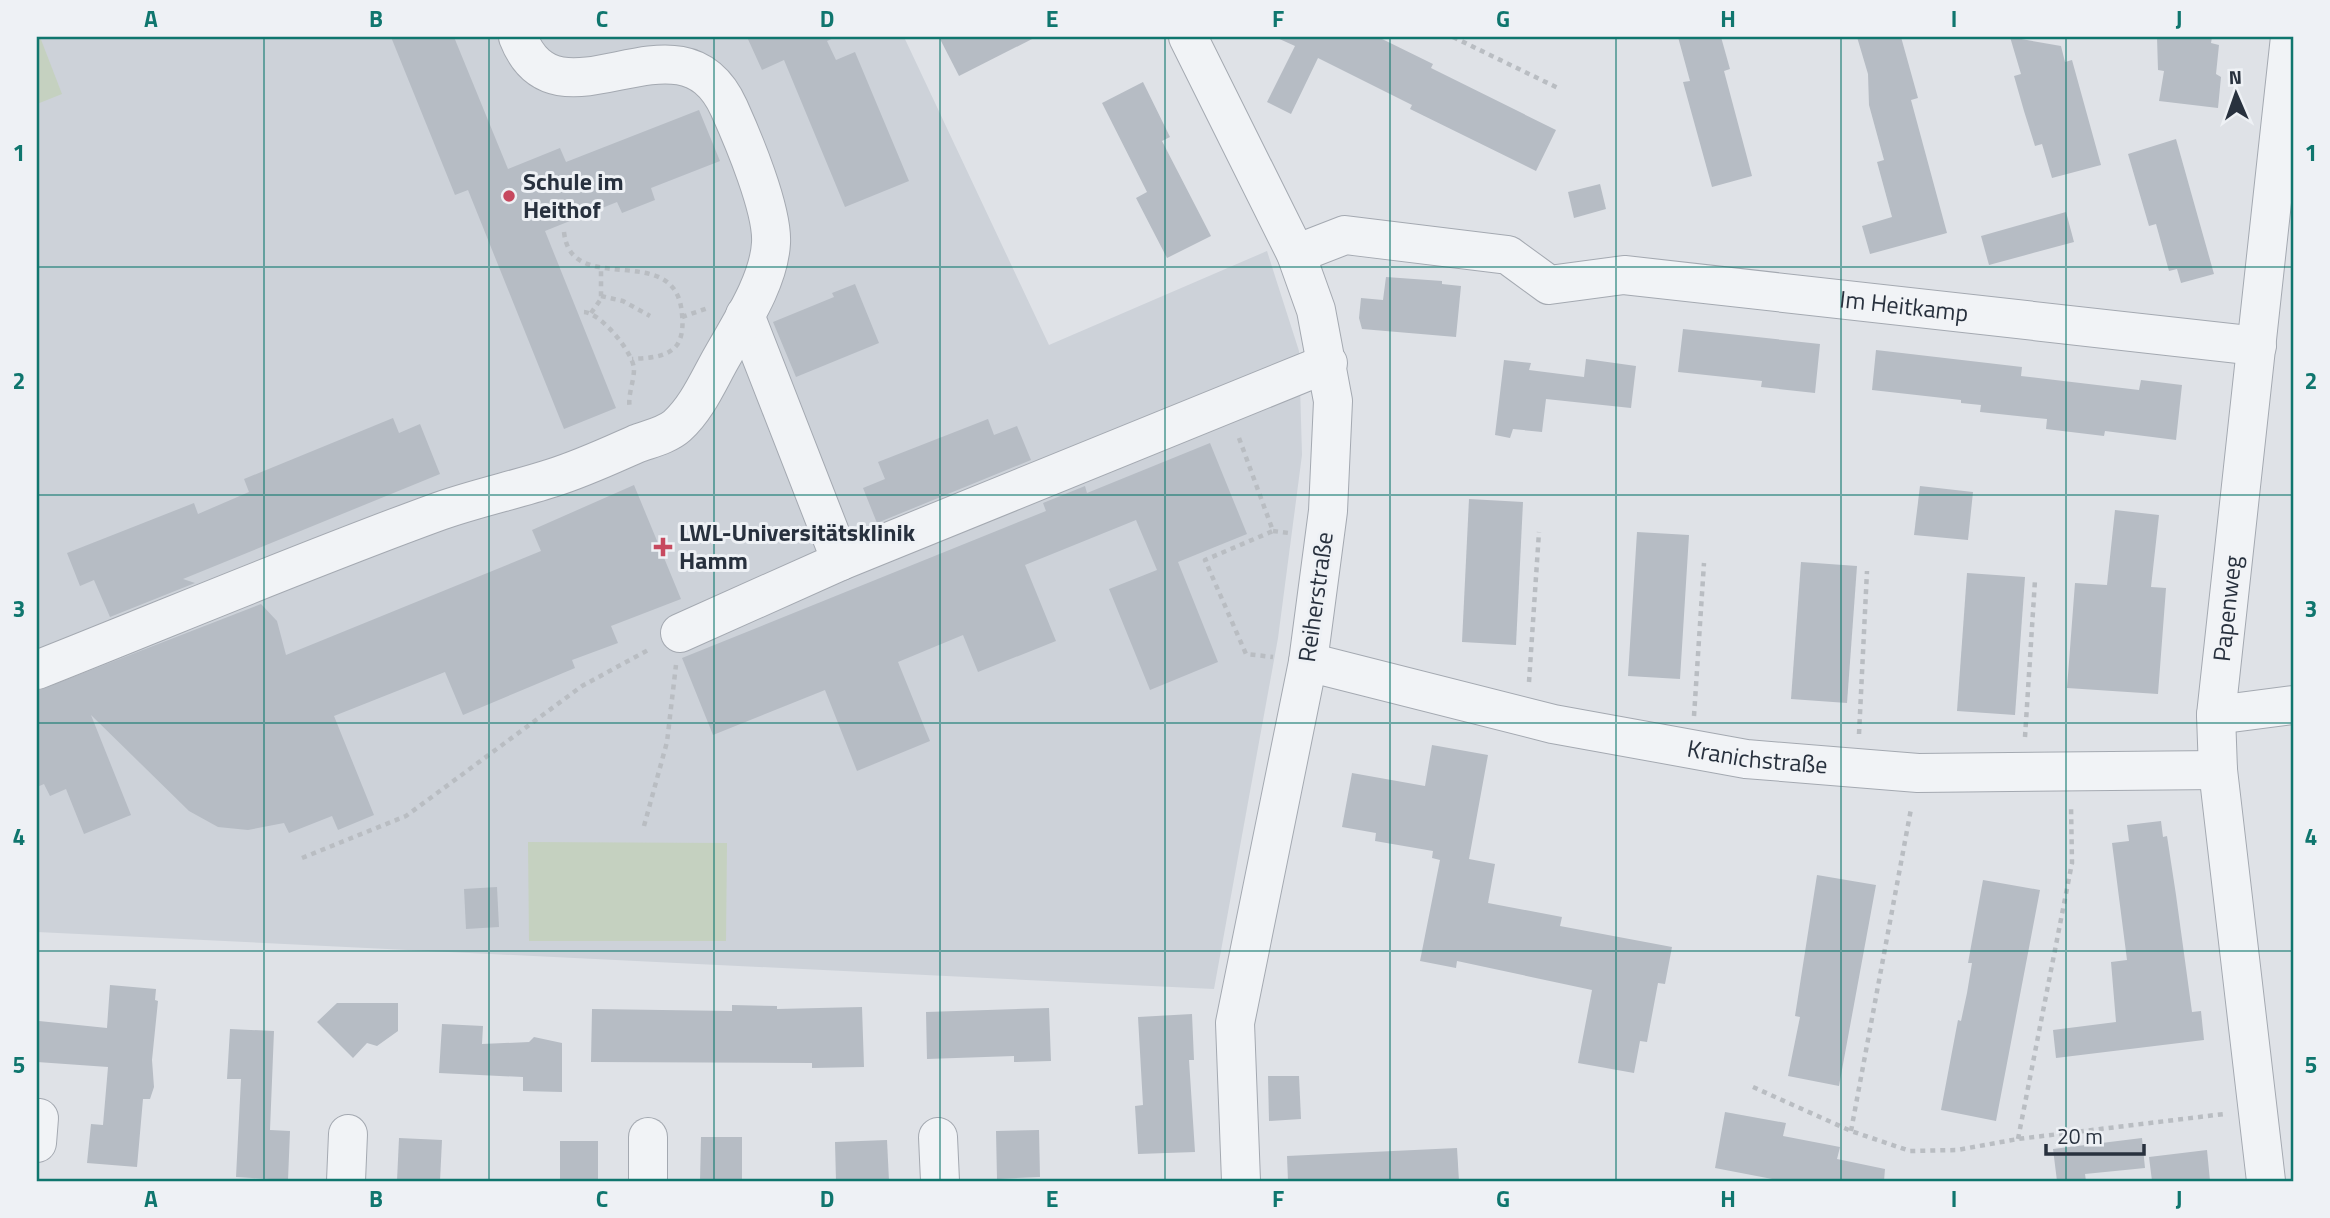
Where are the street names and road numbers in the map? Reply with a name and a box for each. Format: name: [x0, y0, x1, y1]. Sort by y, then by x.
street label: Im Heitkamp: [1838, 280, 1970, 331]
street label: Reiherstraße: [1288, 529, 1342, 664]
street label: Papenweg: [2203, 554, 2250, 663]
street label: Kranichstraße: [1684, 730, 1829, 783]

